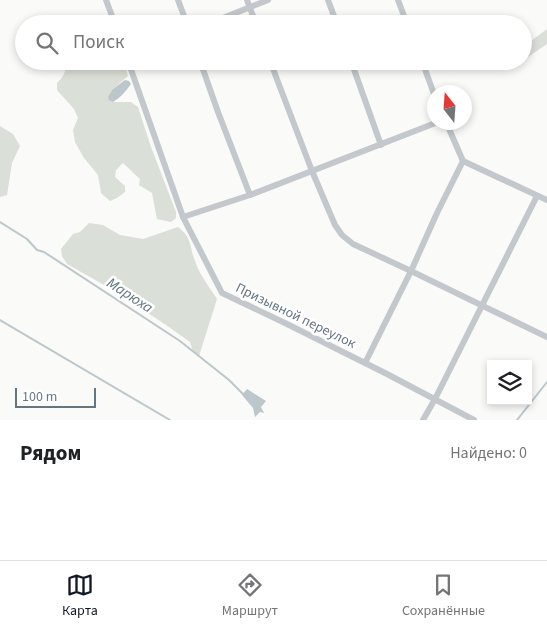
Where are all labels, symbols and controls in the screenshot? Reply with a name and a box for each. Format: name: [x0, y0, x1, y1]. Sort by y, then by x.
search box: [15, 15, 532, 70]
icon: search: [33, 29, 61, 57]
text: Поиск: [73, 29, 124, 56]
north arrow: [427, 85, 472, 130]
water label: Марюха: [102, 273, 157, 318]
street label: Призывной переулок: [232, 278, 359, 354]
map controls: [487, 360, 532, 405]
button: layers: [487, 360, 532, 405]
scale bar: [15, 385, 96, 408]
text: 100 m: [22, 387, 57, 407]
text: Рядом: [20, 438, 81, 468]
text: Найдено: 0: [450, 442, 527, 464]
tab: Карта: [62, 571, 98, 621]
tab: Маршрут: [222, 571, 278, 621]
tab: Сохранённые: [402, 571, 485, 621]

